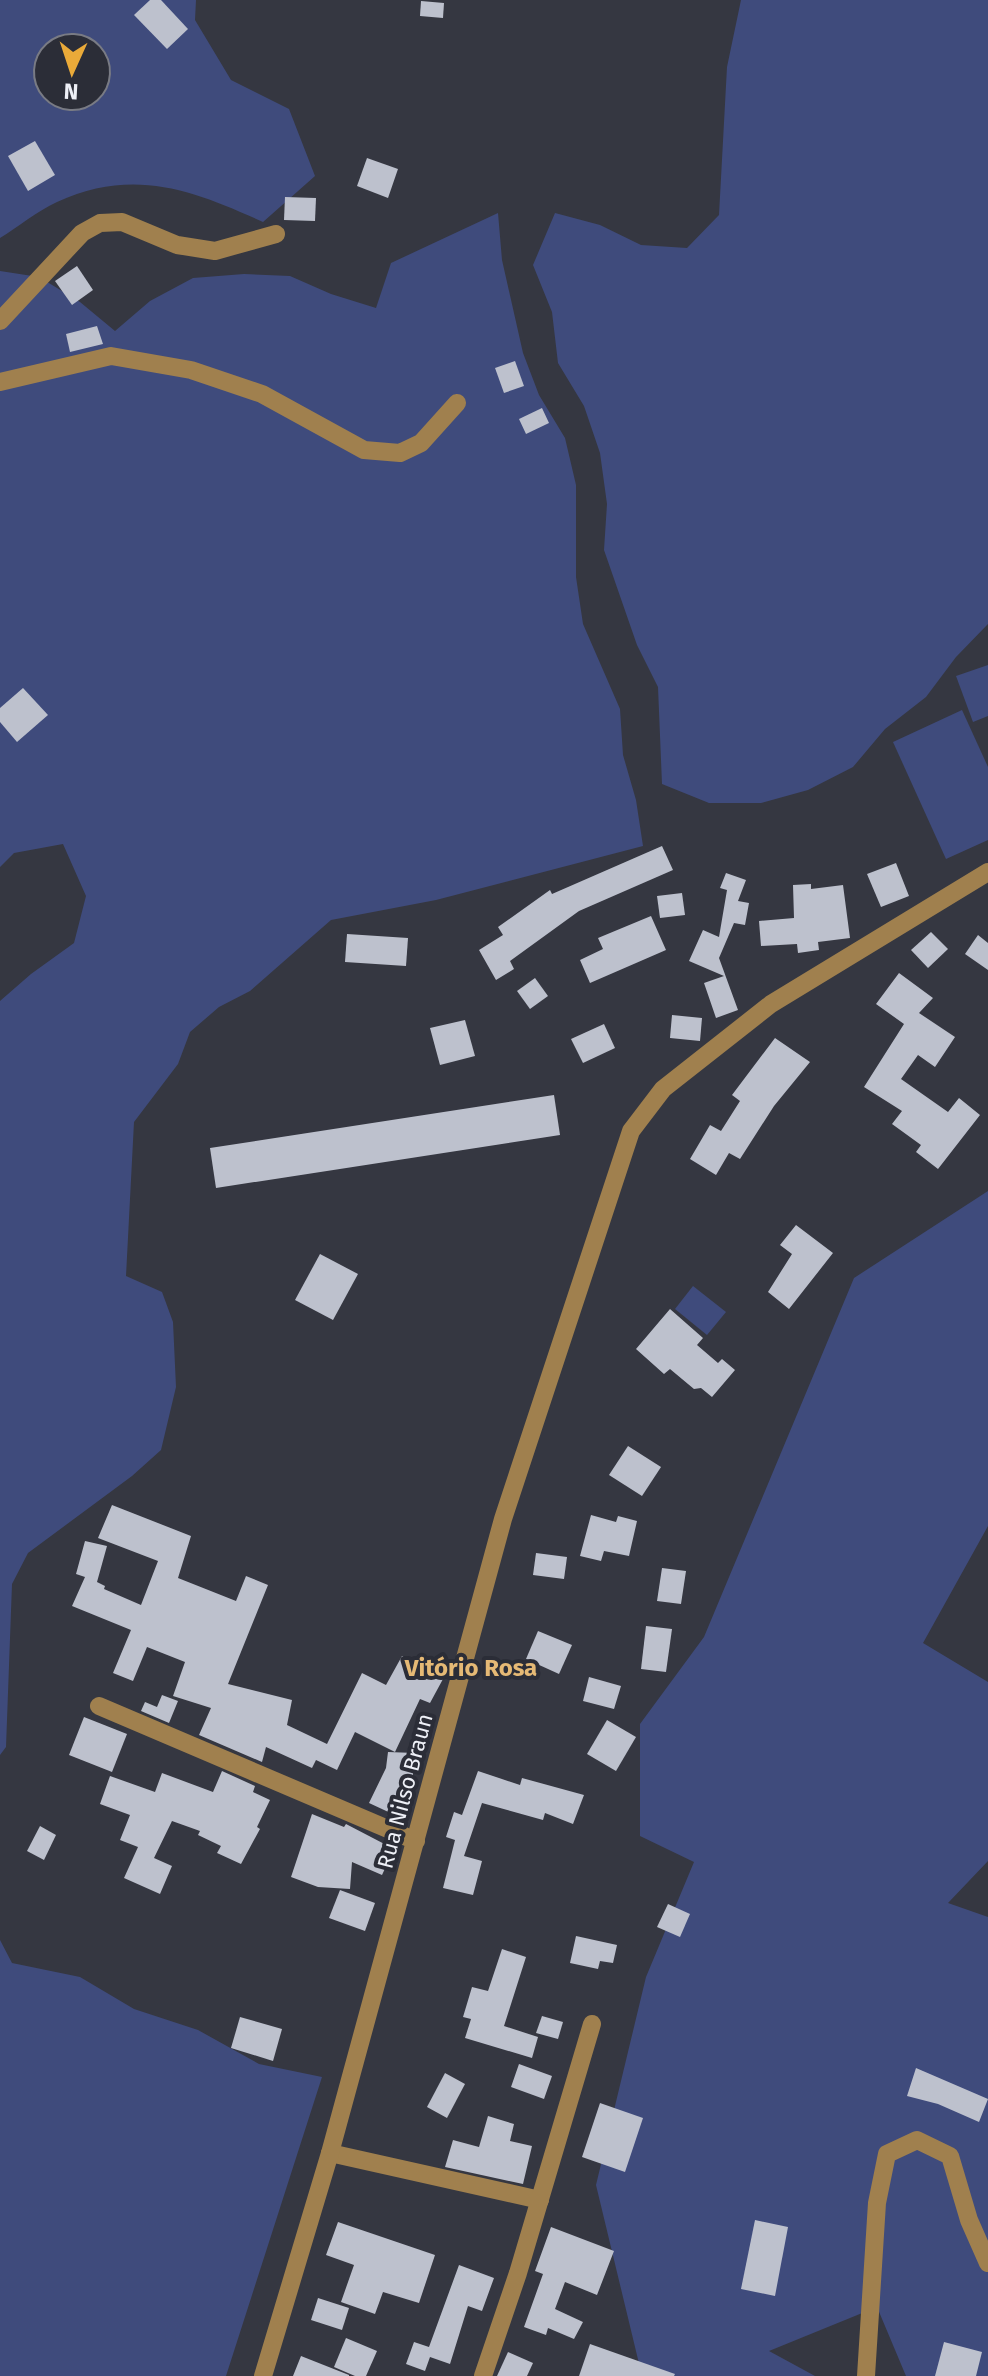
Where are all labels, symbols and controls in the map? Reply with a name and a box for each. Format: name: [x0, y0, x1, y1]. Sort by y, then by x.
north arrow: [32, 32, 112, 112]
text: N: [63, 78, 79, 105]
district label: Vitório Rosa: [404, 1654, 537, 1682]
street label: Rua Nilso Braun: [371, 1711, 439, 1871]

